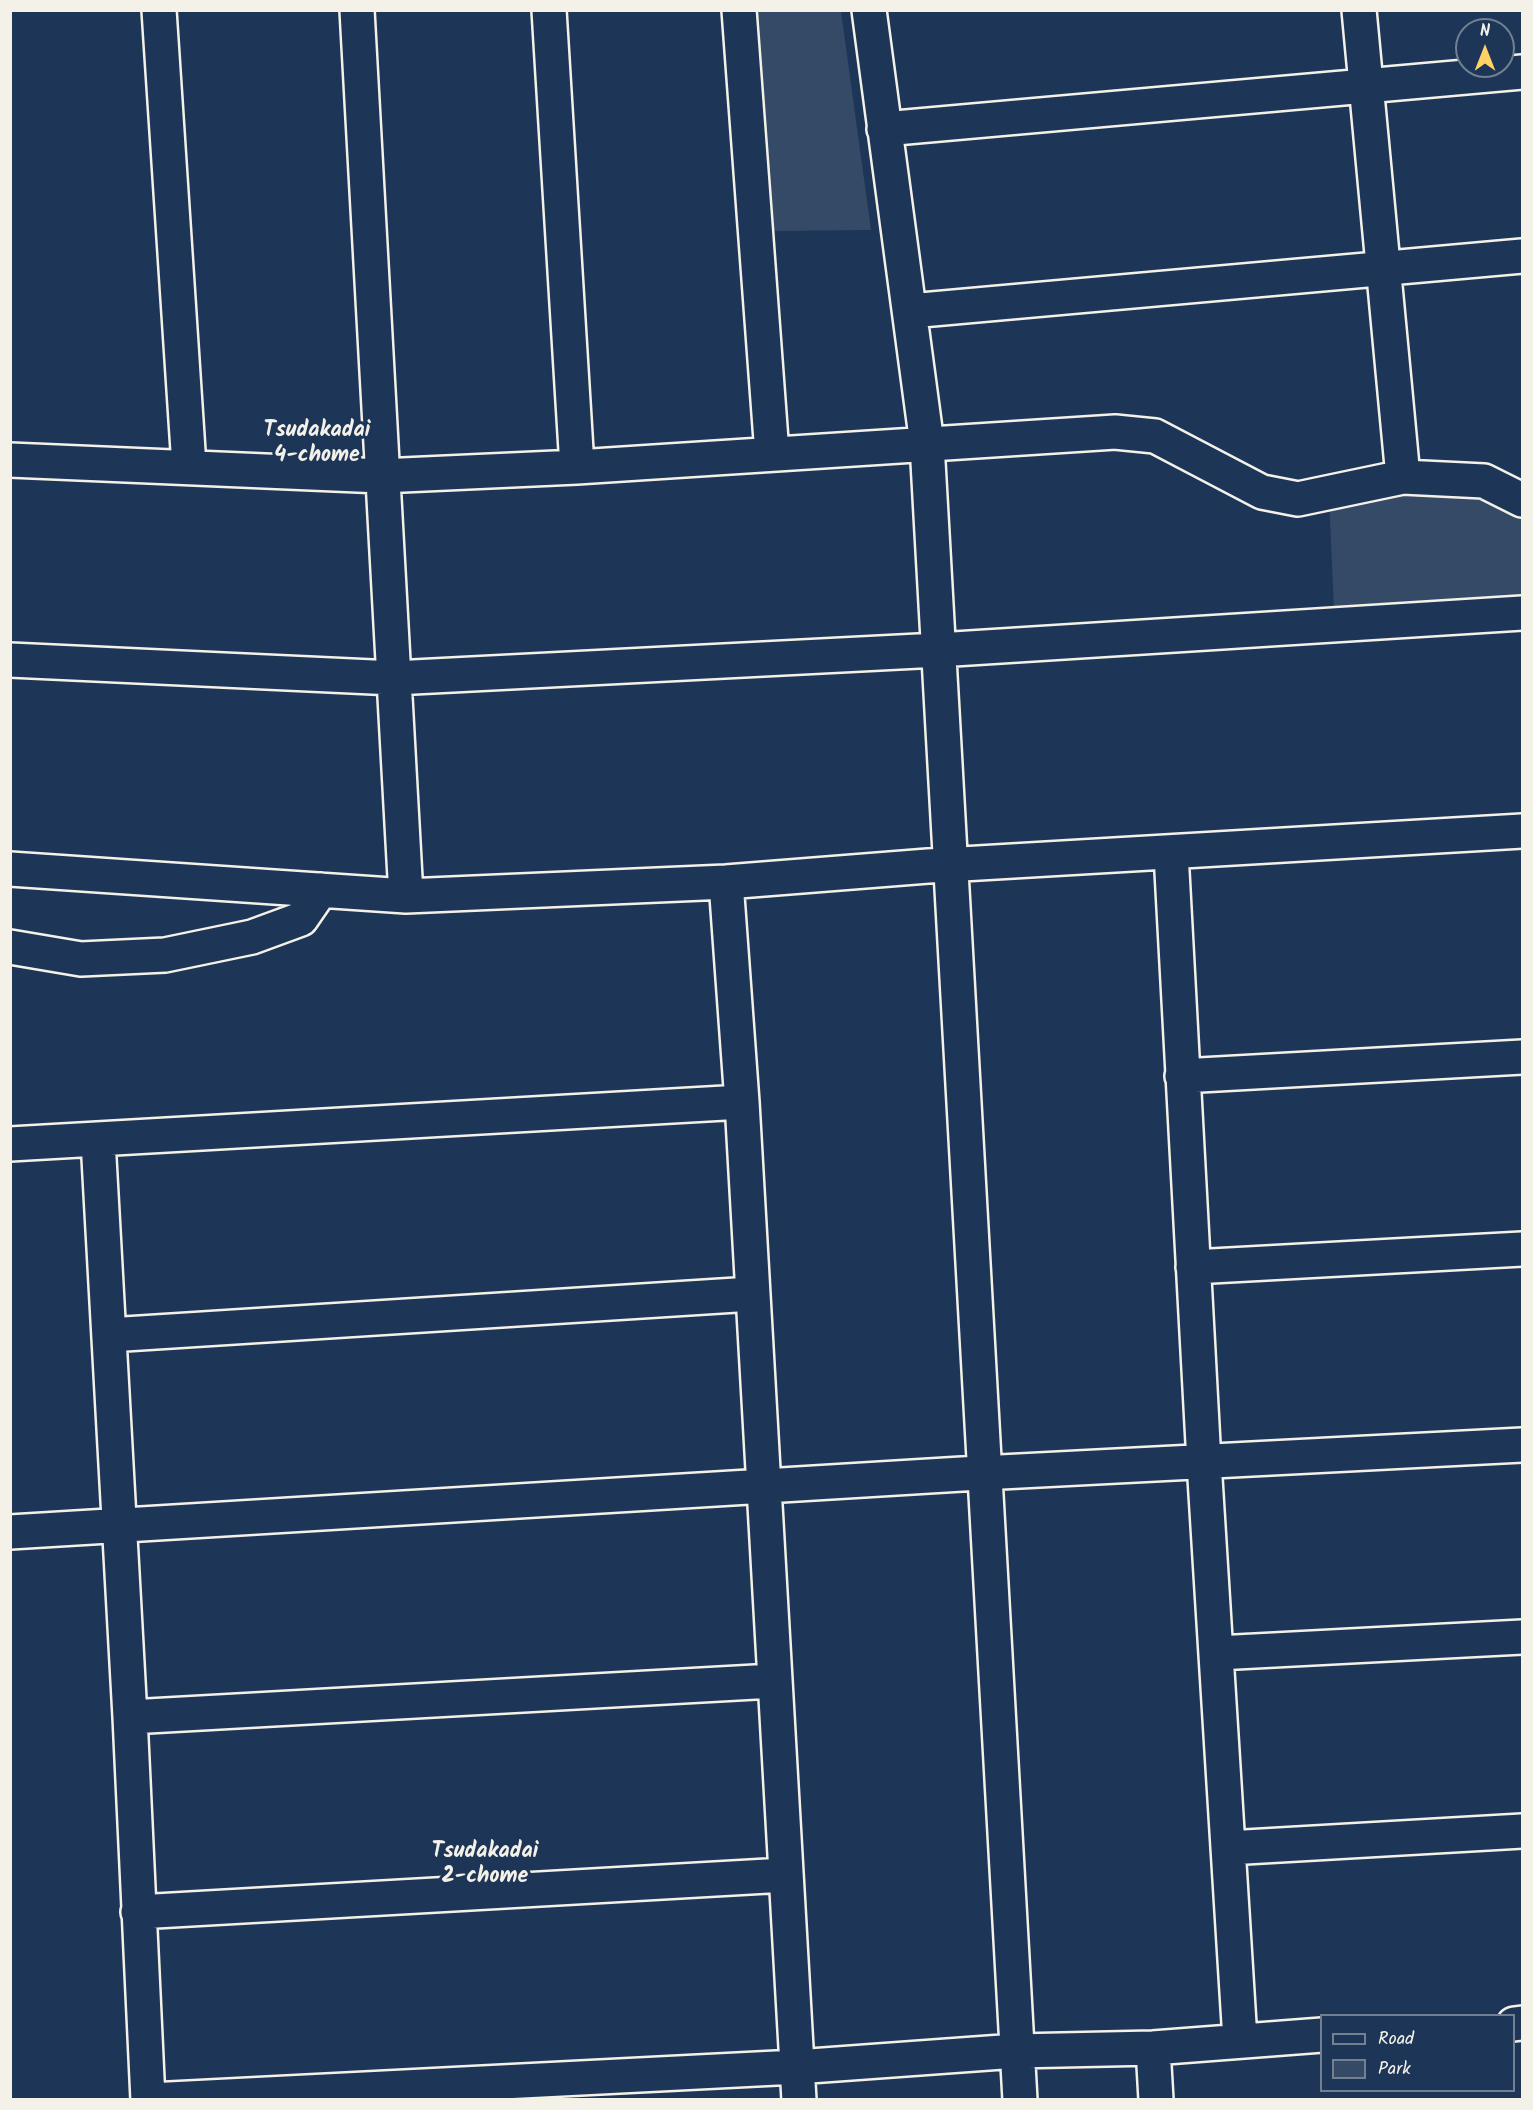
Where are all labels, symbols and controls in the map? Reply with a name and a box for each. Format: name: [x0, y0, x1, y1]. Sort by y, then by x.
north arrow: [1455, 18, 1515, 78]
text: N: [1480, 19, 1490, 44]
district label: Tsudakadai 4-chome: [264, 419, 370, 470]
district label: Tsudakadai 2-chome: [432, 1840, 538, 1892]
legend: [1320, 2014, 1515, 2092]
text: Road: [1378, 2025, 1414, 2054]
text: Park: [1378, 2055, 1411, 2084]

